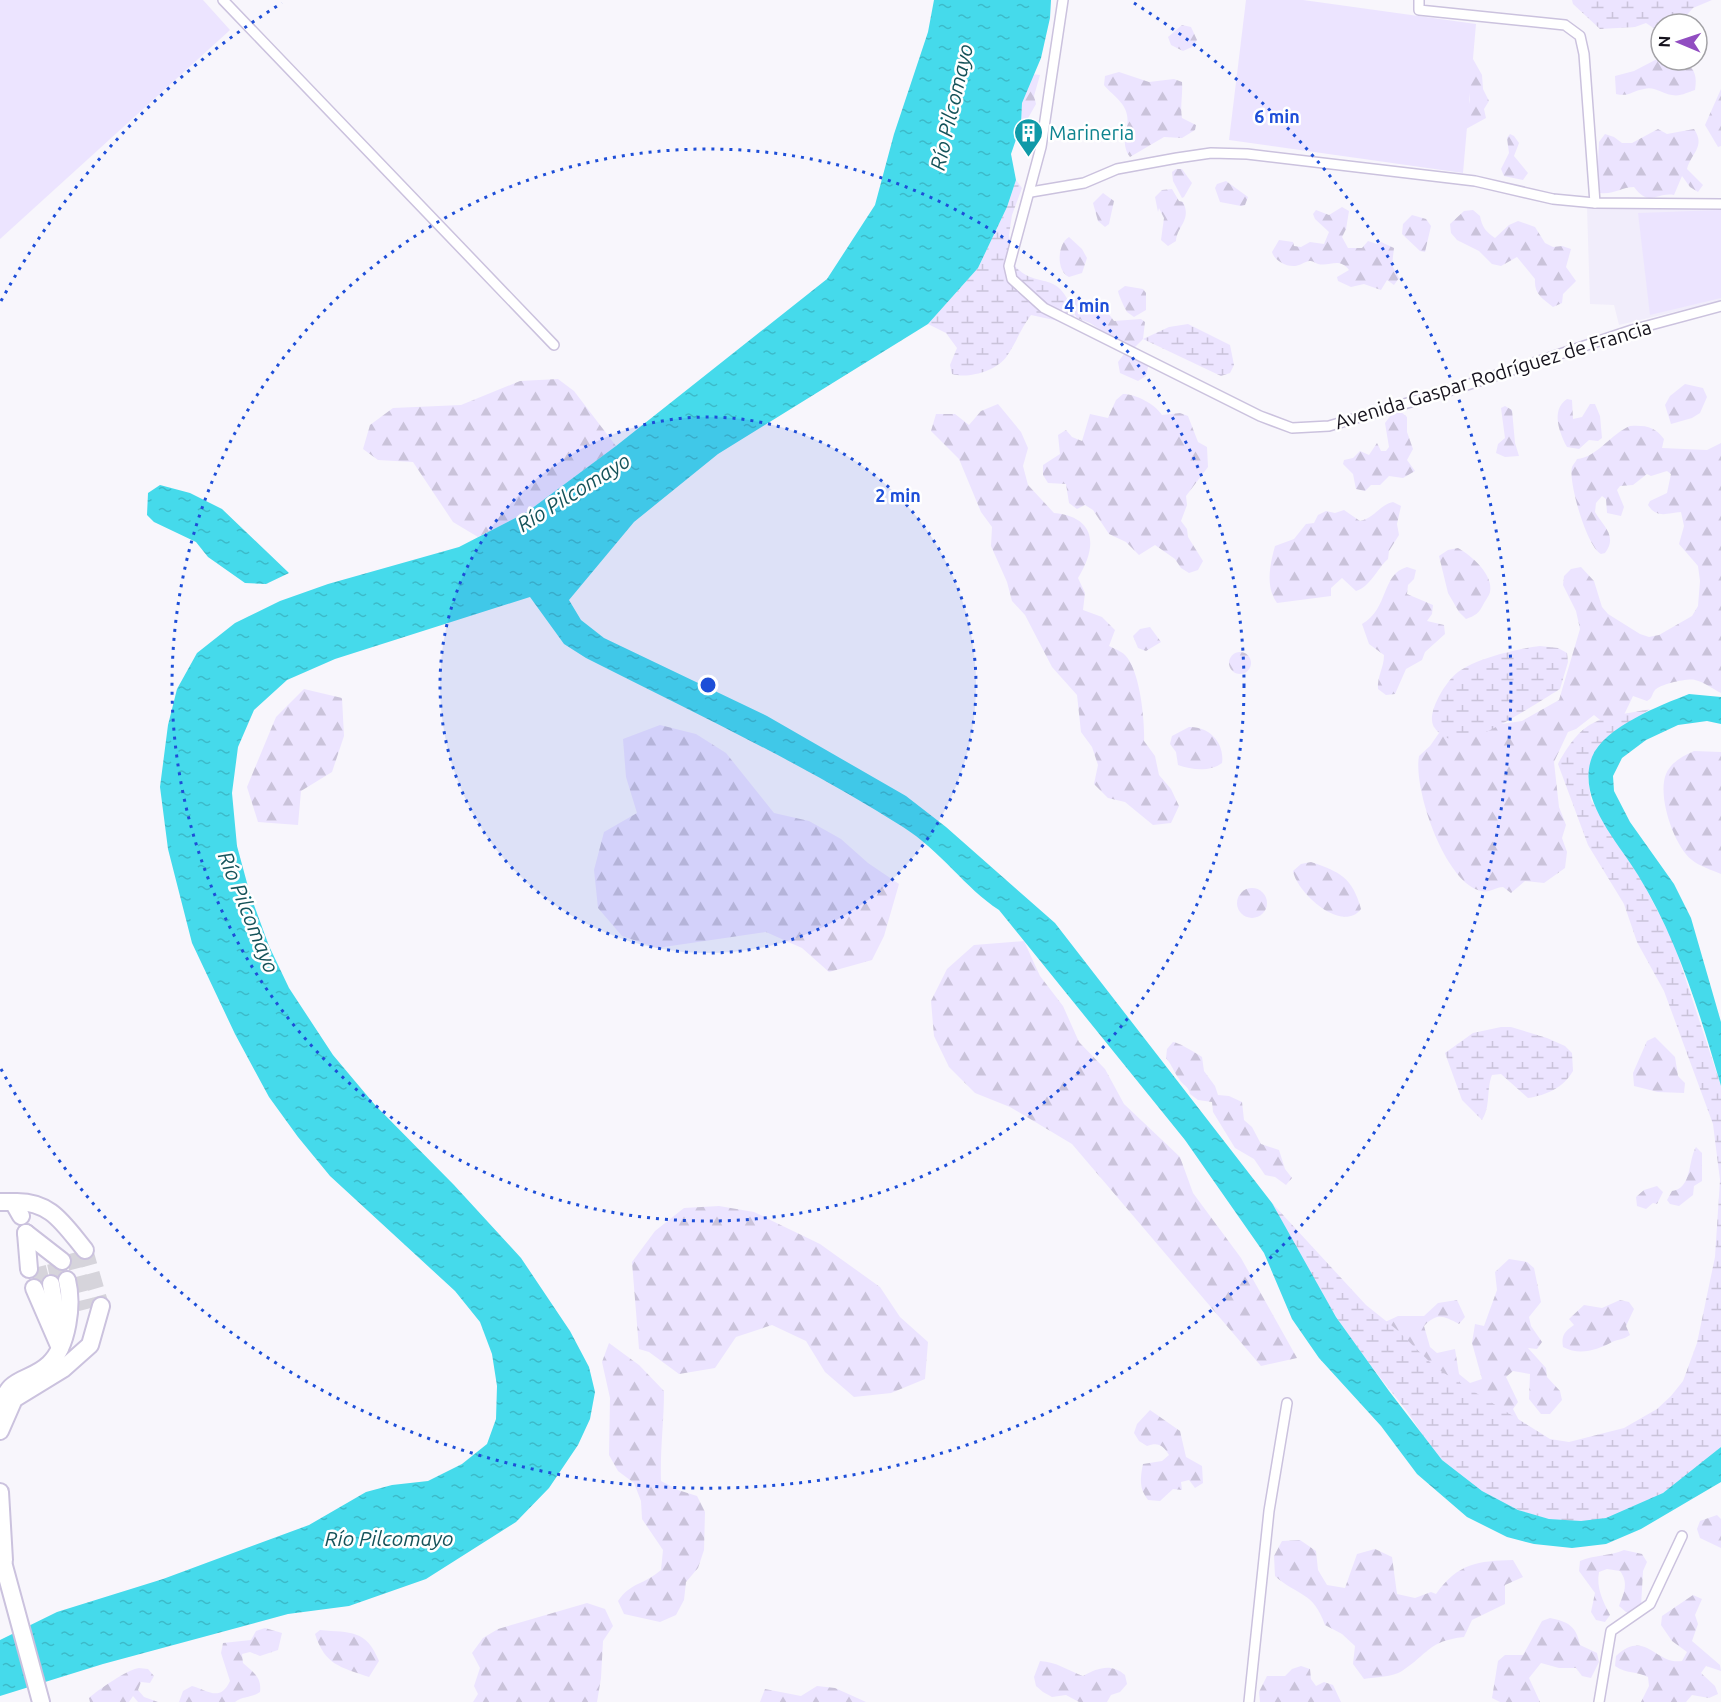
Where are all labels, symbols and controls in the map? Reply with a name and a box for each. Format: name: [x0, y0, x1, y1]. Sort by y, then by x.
north arrow: [1649, 12, 1709, 72]
text: N: [1655, 35, 1673, 48]
water label: Río Pilcomayo: [925, 42, 977, 172]
text: 6 min: [1254, 106, 1300, 126]
building icon: Marineria: [1012, 116, 1044, 158]
place label: Marineria: [1049, 121, 1134, 144]
text: 4 min: [1064, 295, 1110, 315]
street label: Avenida Gaspar Rodríguez de Francia: [1332, 315, 1654, 433]
water label: Río Pilcomayo: [512, 448, 634, 536]
text: 2 min: [875, 485, 921, 505]
centre of rings: [698, 675, 718, 695]
water label: Río Pilcomayo: [214, 848, 284, 976]
water label: Río Pilcomayo: [325, 1526, 453, 1550]

